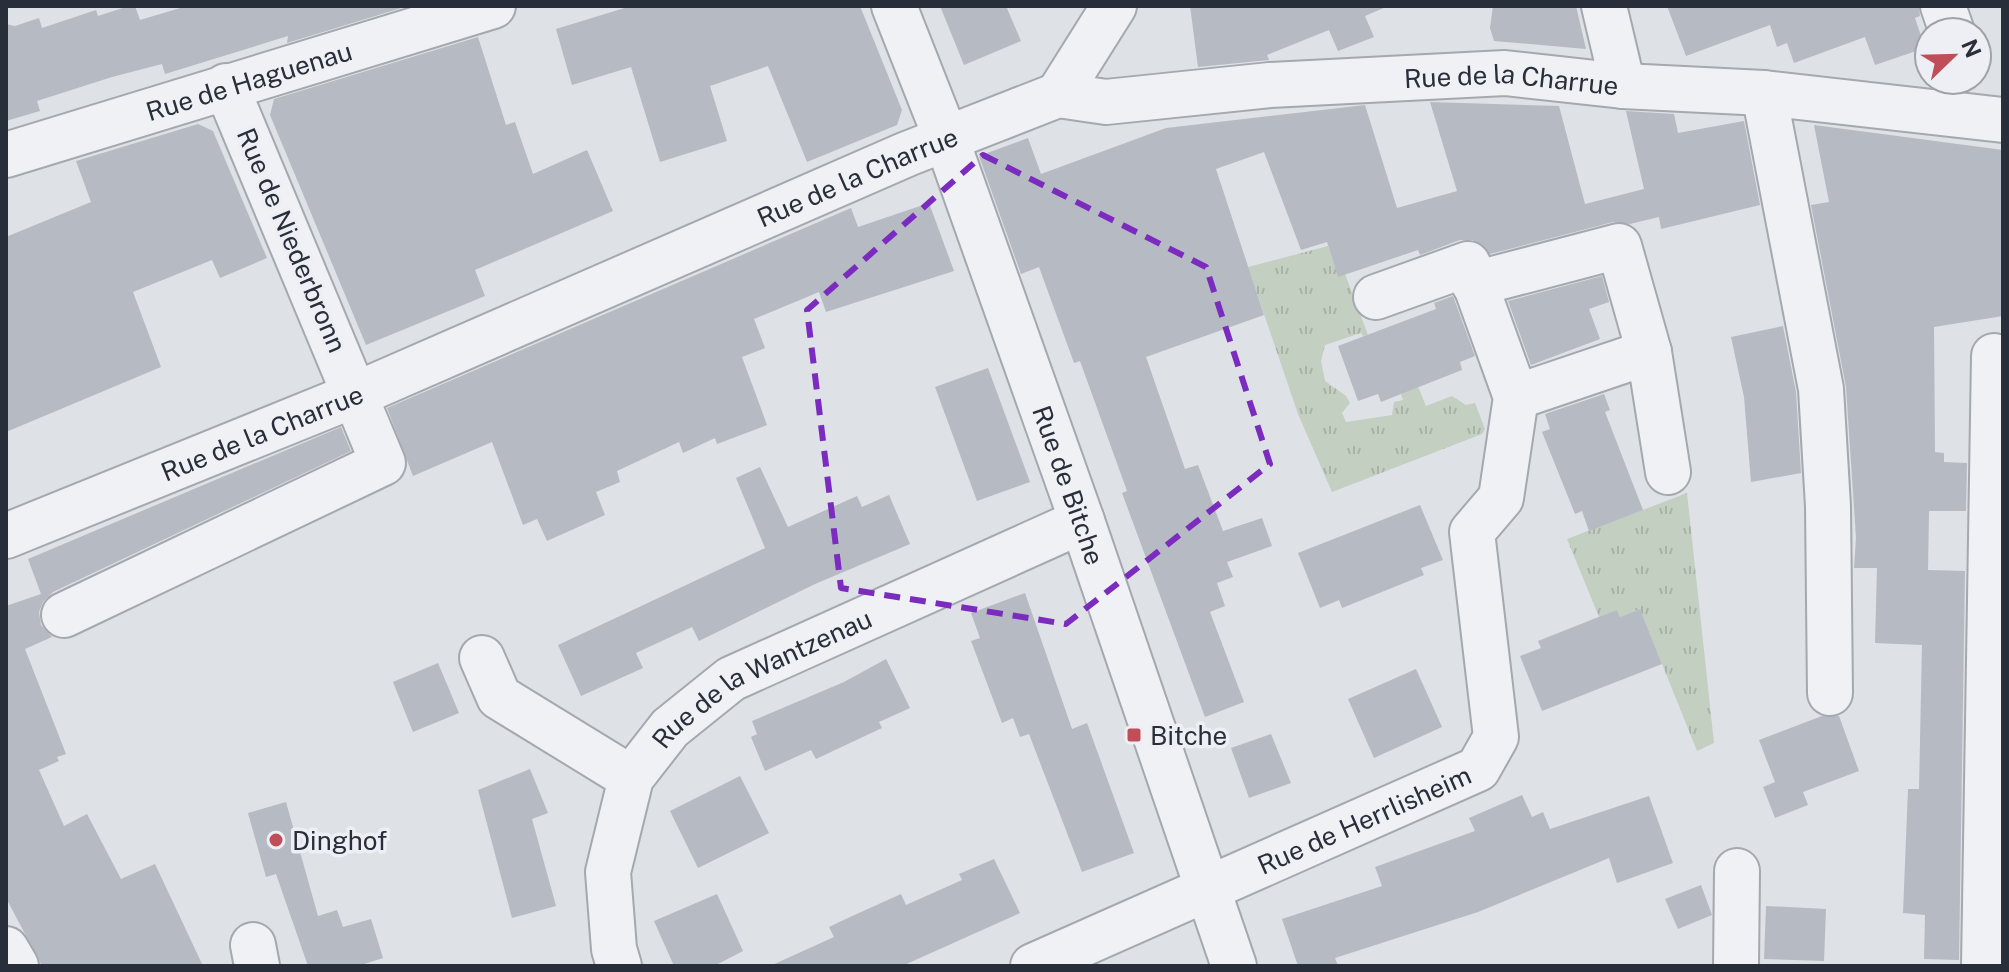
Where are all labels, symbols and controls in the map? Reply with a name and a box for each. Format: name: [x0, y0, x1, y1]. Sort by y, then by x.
north arrow: [1913, 16, 1993, 96]
street label: Rue de Haguenau: [142, 35, 356, 127]
text: N: [1956, 35, 1987, 61]
street label: Rue de la Charrue: [1403, 57, 1620, 101]
street label: Rue de la Charrue: [752, 120, 962, 233]
street label: Rue de Niederbronn: [231, 123, 353, 357]
street label: Rue de la Charrue: [156, 378, 367, 487]
street label: Rue de Bitche: [1027, 401, 1111, 569]
street label: Rue de la Wantzenau: [645, 602, 876, 754]
place label: Bitche: [1150, 720, 1227, 751]
marker: Bitche: [1125, 726, 1143, 744]
street label: Rue de Herrlisheim: [1252, 759, 1476, 880]
place label: Dinghof: [292, 825, 387, 856]
marker: Dinghof: [267, 831, 285, 849]

